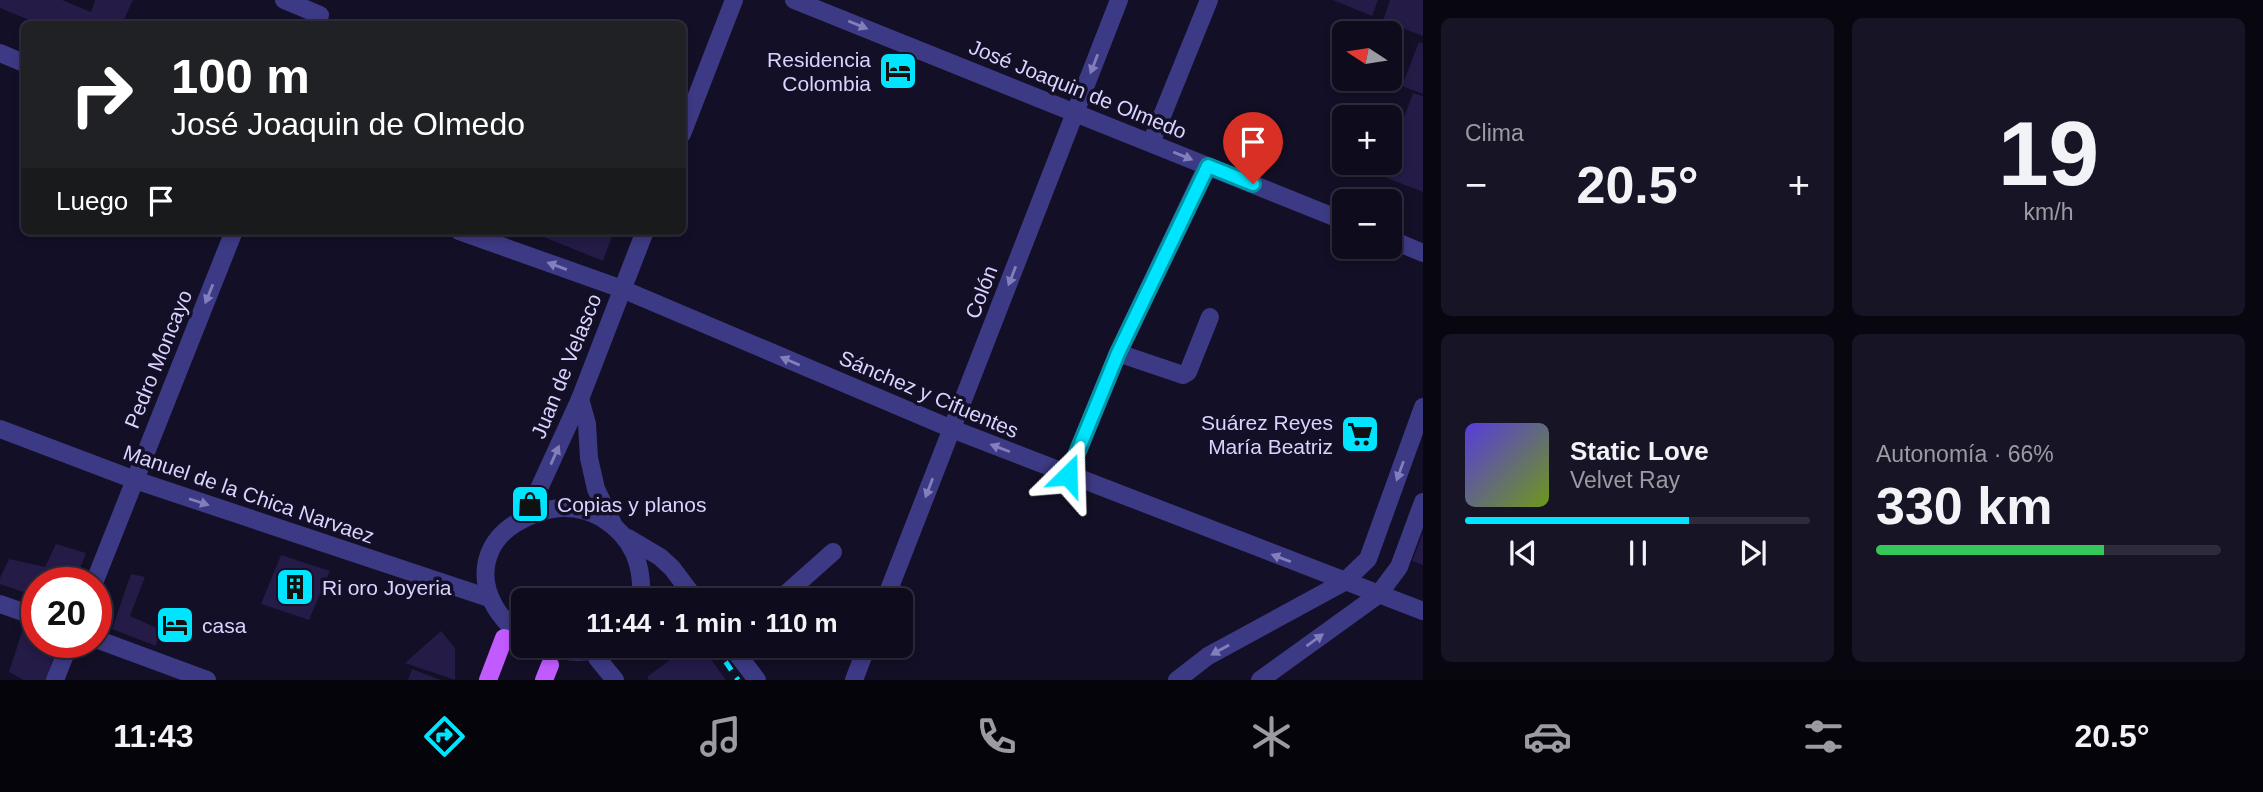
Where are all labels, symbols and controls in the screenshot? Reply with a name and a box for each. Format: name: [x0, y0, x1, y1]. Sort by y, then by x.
one-way arrow: [847, 20, 868, 31]
north arrow: [1332, 21, 1402, 91]
map controls: [1332, 21, 1402, 259]
street label: José Joaquin de Olmedo: [966, 35, 1190, 143]
place label: Residencia Colombia: [767, 48, 871, 95]
icon: right: [56, 49, 147, 140]
text: 100 m: [171, 49, 310, 103]
hotel icon: Residencia Colombia: [877, 50, 919, 92]
one-way arrow: [1089, 53, 1100, 74]
text: 19: [1998, 103, 2099, 204]
button: +: [1332, 105, 1402, 175]
text: José Joaquin de Olmedo: [171, 106, 525, 142]
pin: [1223, 112, 1283, 184]
text: Clima: [1465, 120, 1524, 146]
icon: arrive: [1234, 123, 1272, 161]
one-way arrow: [1172, 151, 1193, 162]
text: 20.5°: [1576, 156, 1699, 214]
text: −: [1465, 164, 1487, 206]
text: +: [1788, 164, 1810, 206]
icon: arrive: [142, 182, 180, 220]
text: Luego: [56, 186, 128, 216]
button: −: [1332, 189, 1402, 259]
text: km/h: [2024, 199, 2073, 225]
one-way arrow: [546, 260, 567, 271]
street label: Colón: [960, 262, 1002, 322]
one-way arrow: [1006, 265, 1017, 286]
one-way arrow: [203, 284, 214, 305]
street label: Pedro Moncayo: [120, 287, 196, 431]
street label: Juan de Velasco: [526, 290, 606, 442]
street label: Sánchez y Cifuentes: [836, 346, 1022, 442]
one-way arrow: [780, 355, 801, 366]
place label: Suárez Reyes María Beatriz: [1201, 411, 1333, 458]
supermarket icon: Suárez Reyes María Beatriz: [1339, 413, 1381, 455]
text: Static Love: [1570, 436, 1709, 466]
position arrow: [1031, 438, 1105, 512]
street label: Manuel de la Chica Narvaez: [121, 440, 377, 548]
text: Autonomía · 66%: [1876, 441, 2054, 467]
one-way arrow: [990, 443, 1011, 454]
one-way arrow: [549, 445, 560, 465]
one-way arrow: [1394, 461, 1405, 482]
text: Velvet Ray: [1570, 467, 1680, 493]
one-way arrow: [923, 477, 934, 498]
text: 330 km: [1876, 477, 2052, 535]
shop icon: Copias y planos: [509, 483, 551, 525]
place label: Copias y planos: [557, 493, 706, 516]
one-way arrow: [189, 497, 210, 507]
icon: previous: [1504, 534, 1542, 572]
icon: pause: [1619, 534, 1657, 572]
icon: next: [1734, 534, 1772, 572]
one-way arrow: [1270, 552, 1291, 563]
building icon: Ri oro Joyeria: [274, 566, 316, 608]
speed limit sign: 20: [21, 567, 112, 658]
place label: Ri oro Joyeria: [322, 576, 452, 599]
hotel icon: casa: [154, 604, 196, 646]
text: 11:44 · 1 min · 110 m: [586, 608, 838, 638]
place label: casa: [202, 614, 247, 637]
one-way arrow: [1306, 633, 1325, 647]
one-way arrow: [1210, 644, 1230, 656]
icon: directions: [420, 712, 469, 761]
icon: music: [696, 712, 745, 761]
icon: phone: [972, 712, 1021, 761]
icon: climate: [1247, 712, 1296, 761]
icon: car: [1523, 712, 1572, 761]
icon: filters: [1799, 712, 1848, 761]
text: 11:43: [113, 718, 193, 754]
text: 20.5°: [2074, 718, 2150, 754]

